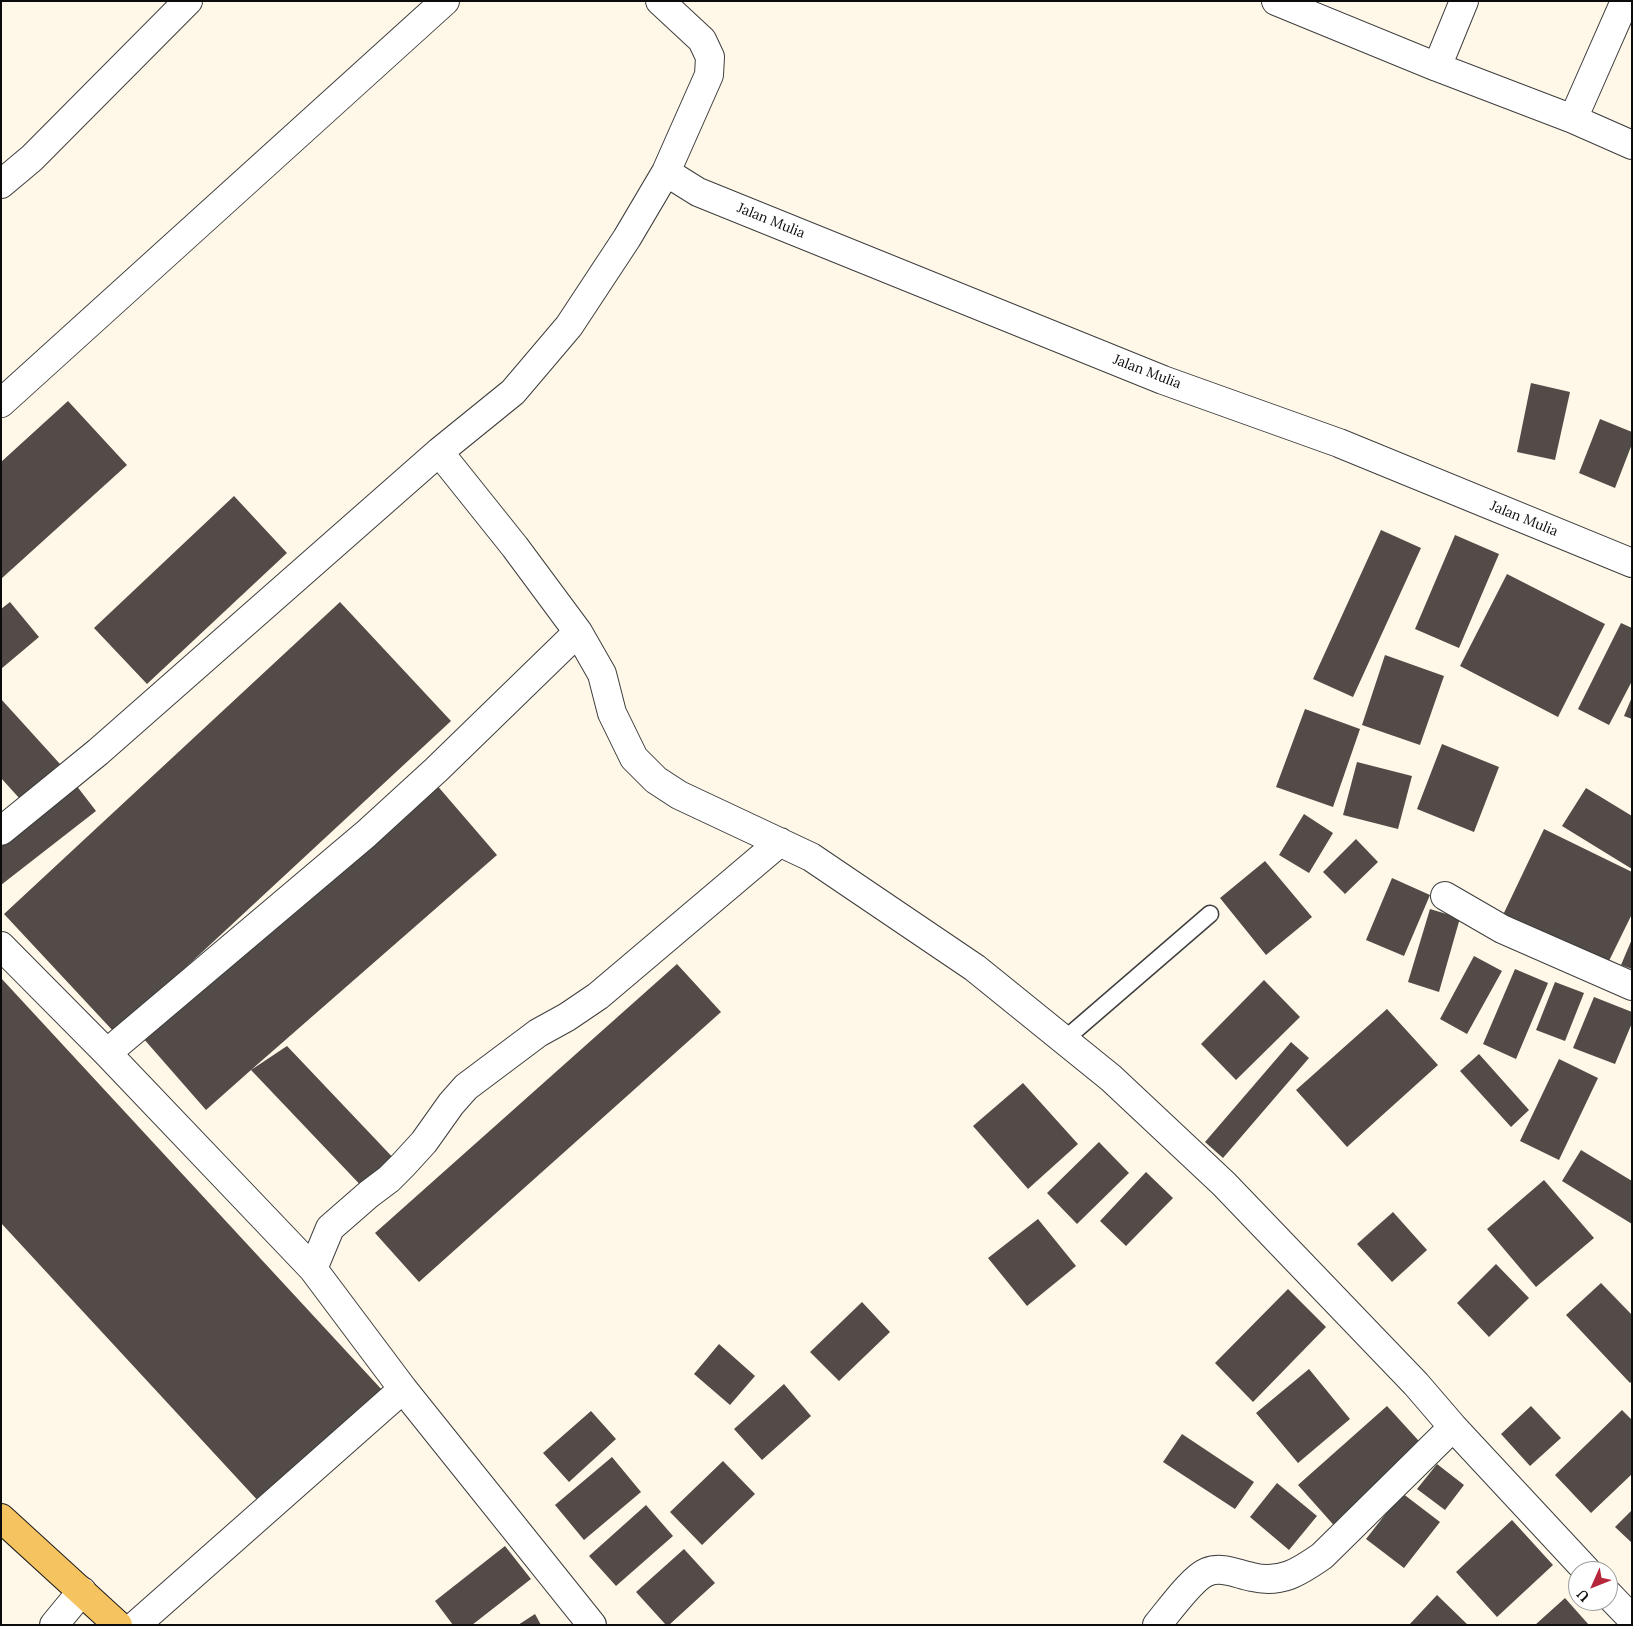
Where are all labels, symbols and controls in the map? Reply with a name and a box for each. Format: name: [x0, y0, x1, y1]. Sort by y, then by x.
street label: Jalan Mulia: [735, 200, 807, 242]
street label: Jalan Mulia: [1111, 351, 1183, 393]
street label: Jalan Mulia: [1488, 498, 1560, 540]
north arrow: [1568, 1561, 1618, 1611]
text: U: [1573, 1586, 1593, 1606]

